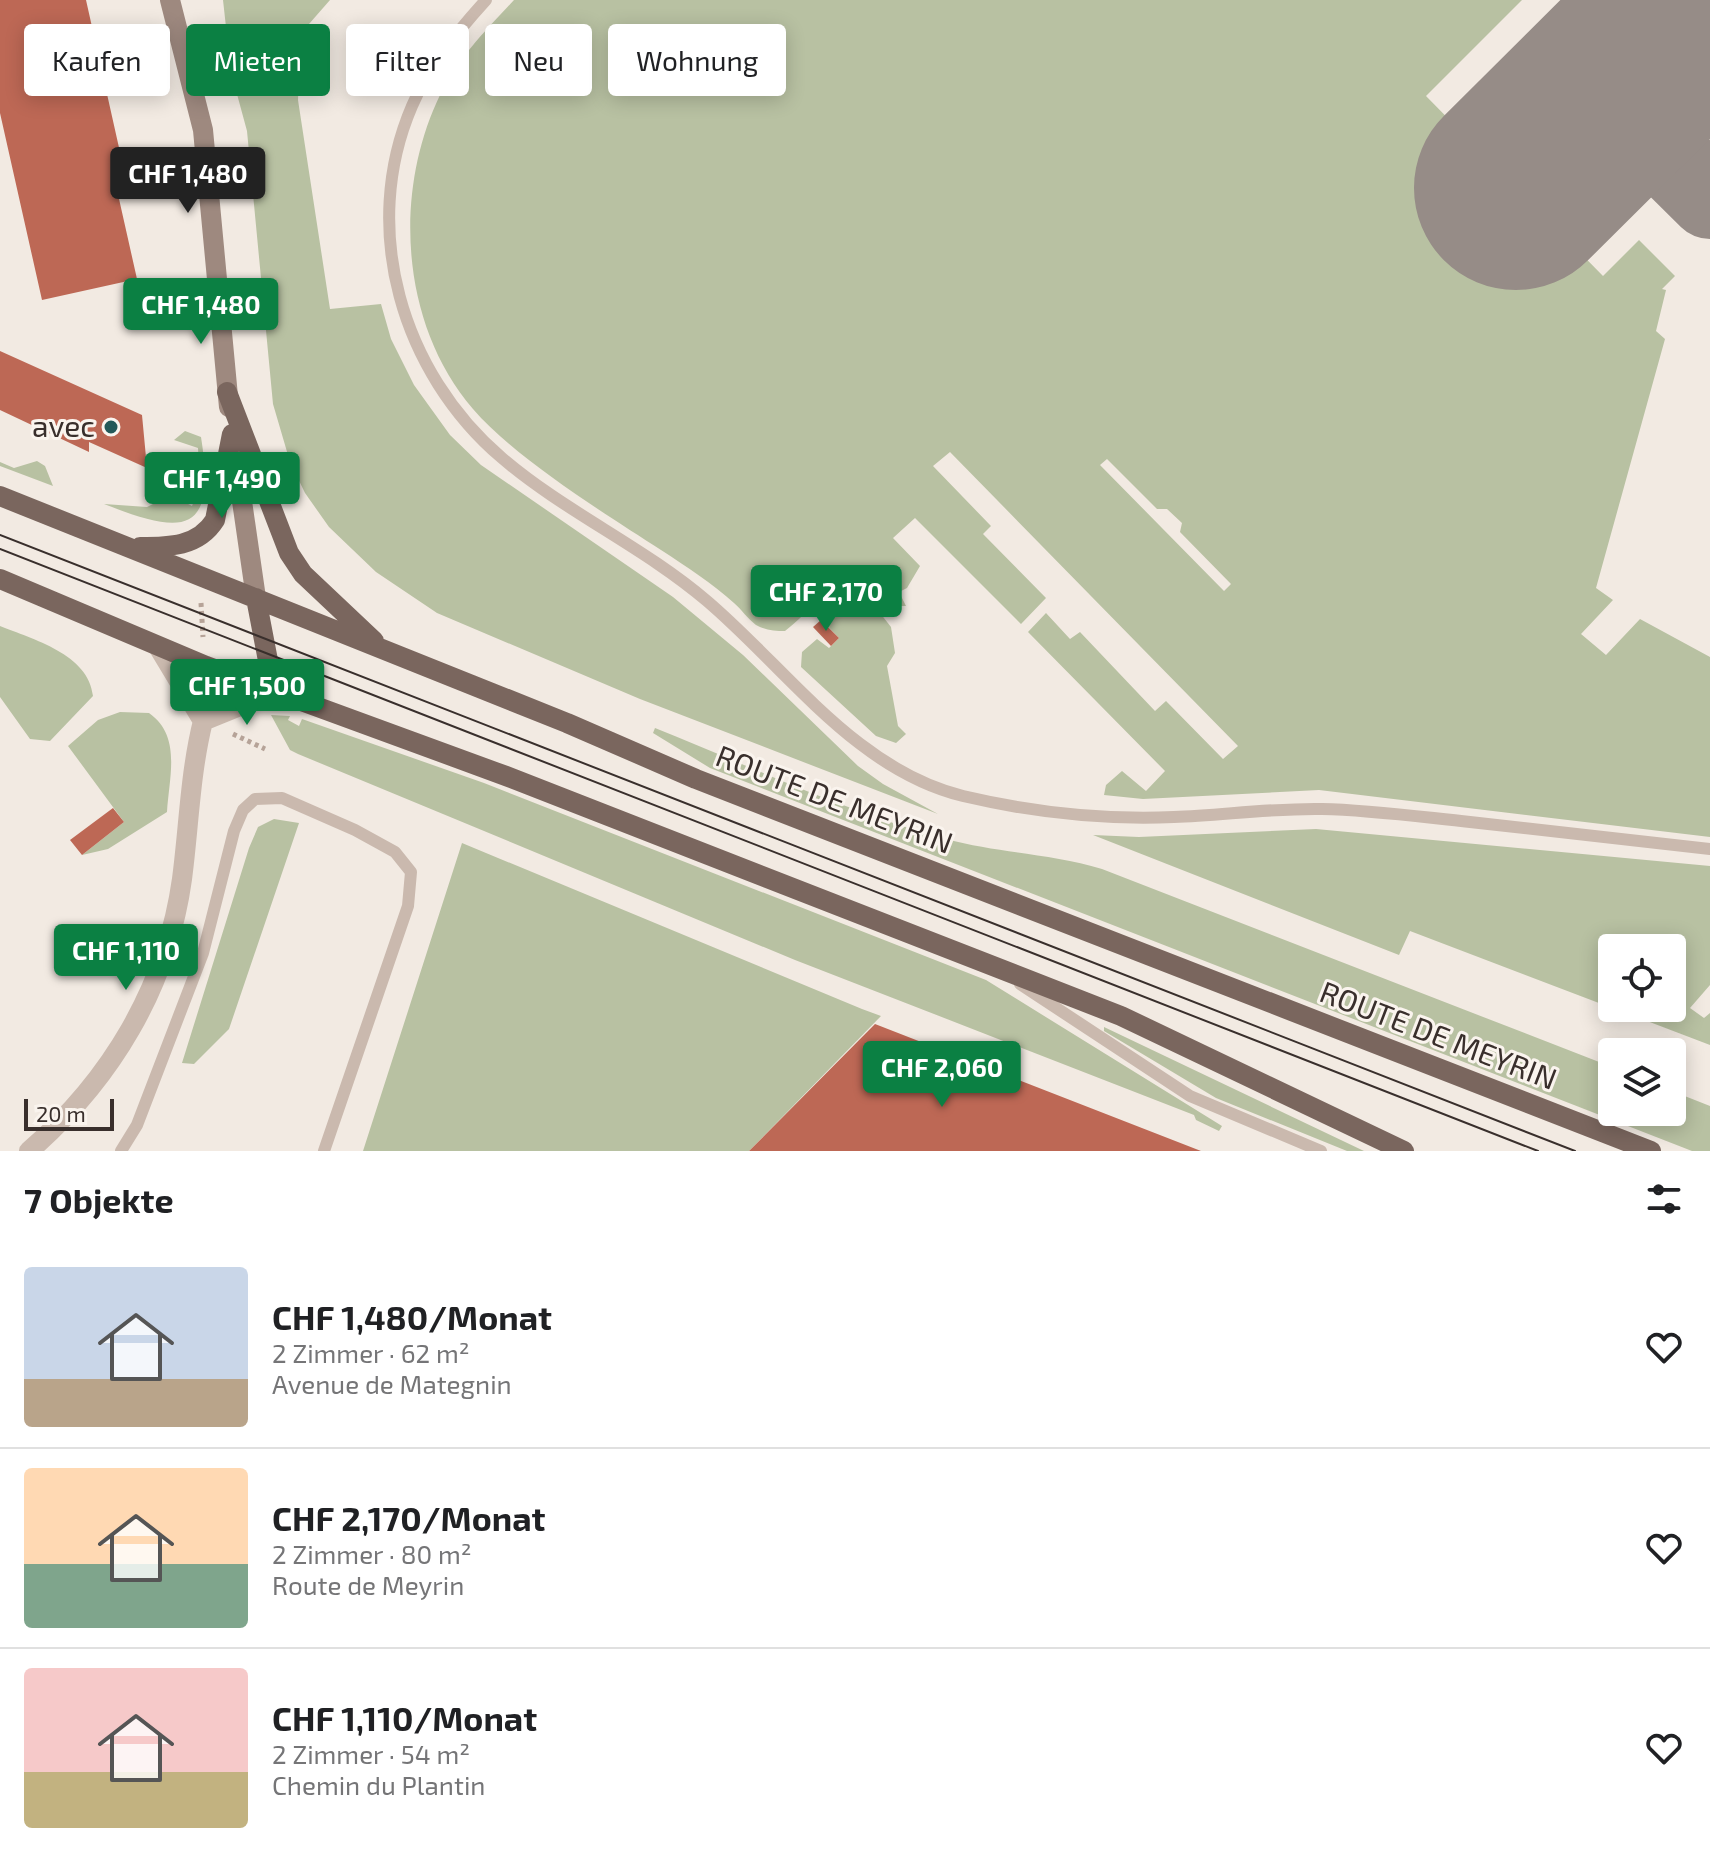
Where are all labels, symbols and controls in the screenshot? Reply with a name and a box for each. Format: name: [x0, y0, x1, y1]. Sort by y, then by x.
chip: Kaufen: [24, 24, 170, 96]
chip: Mieten: [186, 24, 330, 96]
chip: Filter: [346, 24, 469, 96]
chip: Neu: [485, 24, 592, 96]
chip: Wohnung: [608, 24, 786, 96]
pin: CHF 1,480: [96, 147, 280, 215]
text: CHF 1,480: [128, 157, 248, 188]
pin: CHF 1,480: [109, 278, 293, 346]
text: CHF 1,480: [141, 288, 261, 319]
place label: avec: [32, 407, 95, 443]
marker: avec: [102, 418, 120, 436]
pin: CHF 1,490: [130, 452, 314, 520]
text: CHF 1,490: [163, 462, 281, 493]
pin: CHF 2,170: [734, 565, 918, 633]
text: CHF 2,170: [769, 575, 883, 606]
pin: CHF 1,500: [155, 659, 339, 727]
text: CHF 1,500: [188, 669, 306, 700]
street label: ROUTE DE MEYRIN: [711, 736, 958, 860]
pin: CHF 1,110: [34, 924, 218, 992]
text: CHF 1,110: [72, 934, 180, 965]
map controls: [1598, 934, 1686, 1126]
button: locate: [1598, 934, 1686, 1022]
street label: ROUTE DE MEYRIN: [1315, 972, 1562, 1096]
button: layers: [1598, 1038, 1686, 1126]
pin: CHF 2,060: [850, 1041, 1034, 1109]
text: CHF 2,060: [881, 1051, 1003, 1082]
scale bar: [24, 1095, 114, 1131]
text: 20 m: [36, 1100, 86, 1126]
icon: filters: [1642, 1177, 1686, 1221]
text: 7 Objekte: [24, 1179, 174, 1220]
text: CHF 1,480/Monat: [272, 1296, 552, 1337]
icon: home: [88, 1299, 184, 1395]
icon: heart: [1642, 1325, 1686, 1369]
text: 2 Zimmer · 62 m²: [272, 1337, 470, 1368]
text: Avenue de Mategnin: [272, 1368, 512, 1399]
text: CHF 2,170/Monat: [272, 1497, 546, 1538]
icon: home: [88, 1500, 184, 1596]
icon: heart: [1642, 1526, 1686, 1570]
text: 2 Zimmer · 80 m²: [272, 1538, 472, 1569]
text: Route de Meyrin: [272, 1569, 464, 1600]
text: CHF 1,110/Monat: [272, 1697, 537, 1738]
icon: home: [88, 1700, 184, 1796]
icon: heart: [1642, 1726, 1686, 1770]
text: 2 Zimmer · 54 m²: [272, 1738, 470, 1769]
text: Chemin du Plantin: [272, 1769, 485, 1800]

